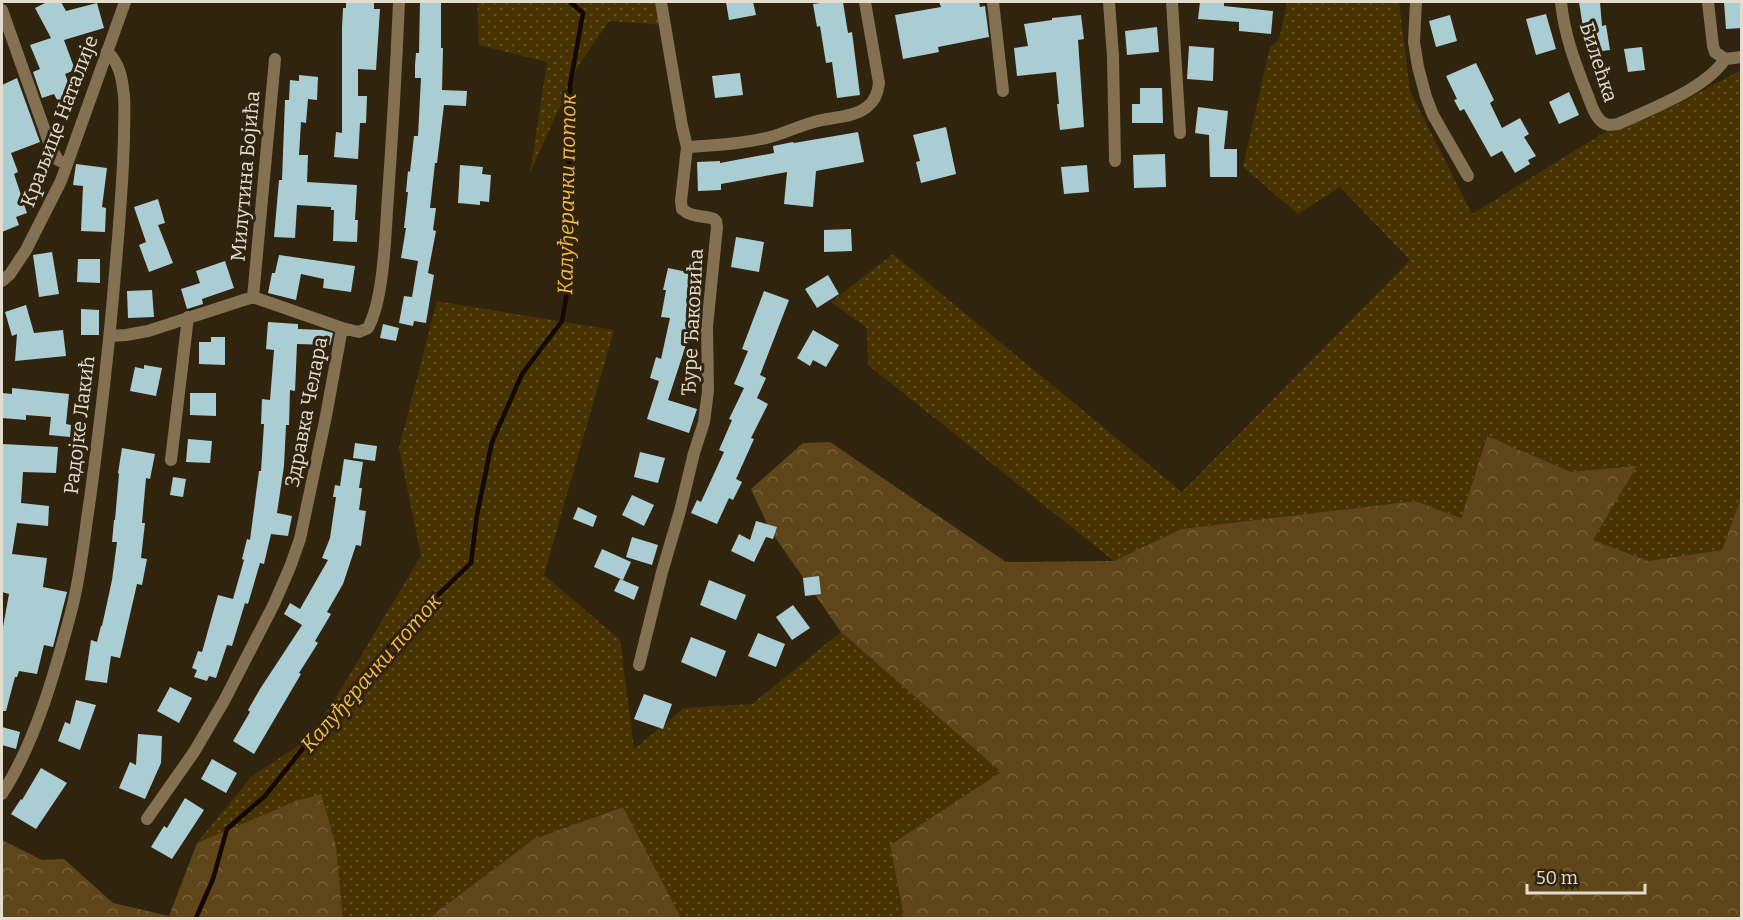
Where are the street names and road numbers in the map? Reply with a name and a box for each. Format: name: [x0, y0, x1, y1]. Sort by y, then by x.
street label: Билећка: [1575, 19, 1623, 105]
street label: Краљице Наталије: [15, 32, 103, 210]
street label: Милутина Бојића: [226, 90, 264, 262]
street label: Ђуре Ђаковића: [676, 248, 708, 396]
street label: Здравка Челара: [280, 335, 332, 489]
street label: Радојке Лакић: [59, 354, 99, 496]

